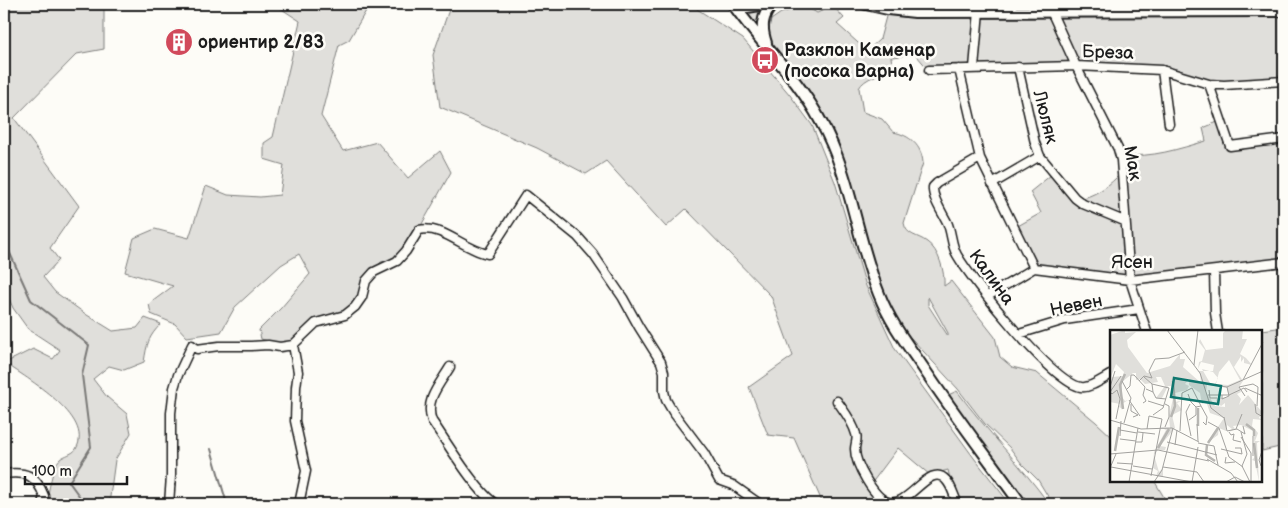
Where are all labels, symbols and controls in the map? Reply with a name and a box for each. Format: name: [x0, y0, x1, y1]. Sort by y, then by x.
building icon: ориентир 2/83: [164, 27, 194, 57]
place label: ориентир 2/83: [198, 32, 324, 53]
place label: Разклон Каменар (посока Варна): [784, 40, 936, 82]
street label: Бреза: [1082, 41, 1135, 64]
bus stop icon: Разклон Каменар (посока Варна): [750, 45, 780, 75]
street label: Люляк: [1028, 87, 1062, 146]
street label: Мак: [1119, 144, 1146, 183]
street label: Калина: [964, 245, 1019, 309]
street label: Ясен: [1111, 252, 1153, 273]
street label: Невен: [1048, 290, 1104, 321]
inset map: [1110, 330, 1263, 483]
scale bar: [25, 453, 128, 485]
text: 100 m: [32, 462, 72, 481]

